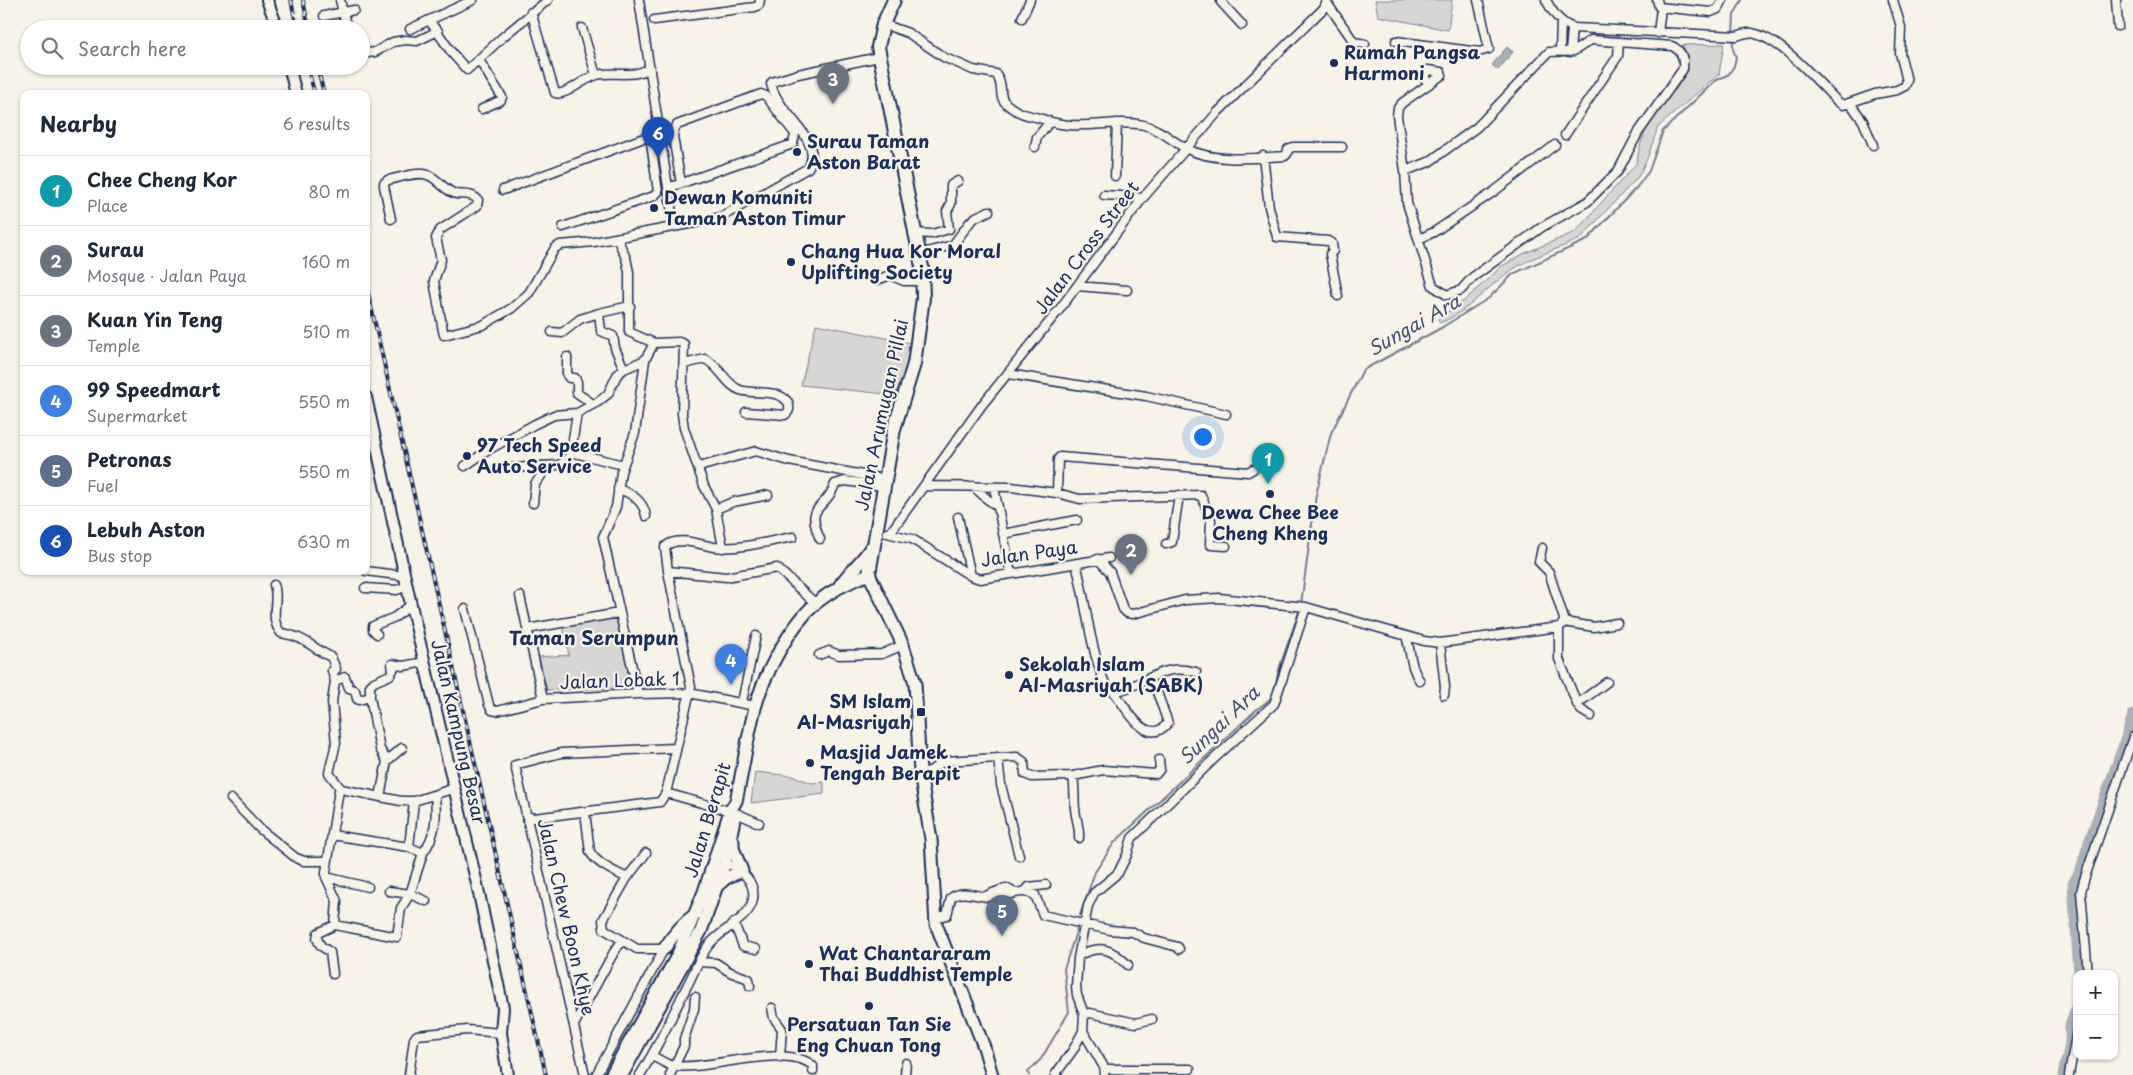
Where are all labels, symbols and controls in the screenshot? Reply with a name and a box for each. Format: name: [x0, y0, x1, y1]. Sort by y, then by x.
search box: [20, 20, 370, 75]
icon: search: [38, 34, 66, 62]
text: Search here: [78, 34, 187, 62]
place label: Rumah Pangsa Harmoni: [1344, 38, 1480, 86]
marker: Rumah Pangsa Harmoni: [1328, 57, 1340, 69]
pin: 3: [817, 63, 849, 104]
text: Nearby: [40, 107, 117, 139]
text: 6 results: [283, 111, 350, 135]
pin: 6: [642, 117, 674, 158]
place label: Surau Taman Aston Barat: [807, 127, 929, 175]
marker: Surau Taman Aston Barat: [791, 146, 803, 158]
text: Chee Cheng Kor: [87, 165, 237, 193]
street label: Jalan Cross Street: [1027, 175, 1145, 319]
text: 1: [52, 179, 60, 203]
text: 80 m: [308, 179, 350, 203]
place label: Dewan Komuniti Taman Aston Timur: [664, 183, 846, 231]
text: Place: [87, 193, 128, 217]
marker: Dewan Komuniti Taman Aston Timur: [648, 202, 660, 214]
text: Surau: [87, 235, 144, 263]
place label: Chang Hua Kor Moral Uplifting Society: [801, 237, 1001, 285]
text: 2: [50, 249, 62, 273]
text: 160 m: [302, 249, 350, 273]
marker: Chang Hua Kor Moral Uplifting Society: [785, 256, 797, 268]
text: Mosque · Jalan Paya: [87, 263, 246, 287]
water label: Sungai Ara: [1362, 286, 1466, 362]
text: Kuan Yin Teng: [87, 305, 223, 333]
street label: Jalan Arumugan Pillai: [847, 316, 914, 513]
text: 3: [51, 319, 61, 343]
text: 510 m: [302, 319, 350, 343]
text: Temple: [87, 333, 140, 357]
text: 99 Speedmart: [87, 375, 221, 403]
text: 4: [51, 389, 61, 413]
text: 550 m: [298, 389, 350, 413]
text: Supermarket: [87, 403, 187, 427]
your location: [1190, 424, 1216, 450]
place label: 97 Tech Speed Auto Service: [477, 431, 601, 479]
pin: 1: [1252, 443, 1284, 484]
text: Petronas: [87, 445, 171, 473]
marker: 97 Tech Speed Auto Service: [461, 450, 473, 462]
text: 5: [51, 459, 61, 483]
text: 550 m: [298, 459, 350, 483]
text: Fuel: [87, 473, 118, 497]
marker: Dewa Chee Bee Cheng Kheng: [1264, 488, 1276, 500]
place label: Dewa Chee Bee Cheng Kheng: [1202, 498, 1338, 546]
text: Lebuh Aston: [87, 515, 205, 543]
text: 6: [50, 529, 62, 553]
text: 630 m: [297, 529, 350, 553]
street label: Jalan Paya: [979, 532, 1079, 573]
pin: 2: [1115, 534, 1147, 575]
text: Bus stop: [87, 543, 152, 567]
district label: Taman Serumpun: [509, 623, 679, 651]
street label: Jalan Kampung Besar: [425, 637, 494, 828]
pin: 4: [715, 644, 747, 685]
place label: Sekolah Islam Al-Masriyah (SABK): [1019, 650, 1203, 698]
street label: Jalan Lobak 1: [559, 664, 681, 695]
marker: Sekolah Islam Al-Masriyah (SABK): [1003, 669, 1015, 681]
water label: Sungai Ara: [1172, 678, 1266, 770]
place label: SM Islam Al-Masriyah: [797, 687, 911, 735]
marker: SM Islam Al-Masriyah: [915, 706, 927, 718]
place label: Masjid Jamek Tengah Berapit: [820, 738, 961, 786]
marker: Masjid Jamek Tengah Berapit: [804, 757, 816, 769]
street label: Jalan Berapit: [676, 759, 737, 881]
street label: Jalan Chew Boon Khye: [532, 815, 603, 1018]
pin: 5: [986, 895, 1018, 936]
place label: Wat Chantararam Thai Buddhist Temple: [819, 939, 1013, 987]
marker: Wat Chantararam Thai Buddhist Temple: [803, 958, 815, 970]
map controls: [2073, 970, 2118, 1060]
button: +: [2073, 970, 2118, 1015]
marker: Persatuan Tan Sie Eng Chuan Tong: [863, 1000, 875, 1012]
place label: Persatuan Tan Sie Eng Chuan Tong: [787, 1010, 951, 1058]
button: −: [2073, 1015, 2118, 1060]

